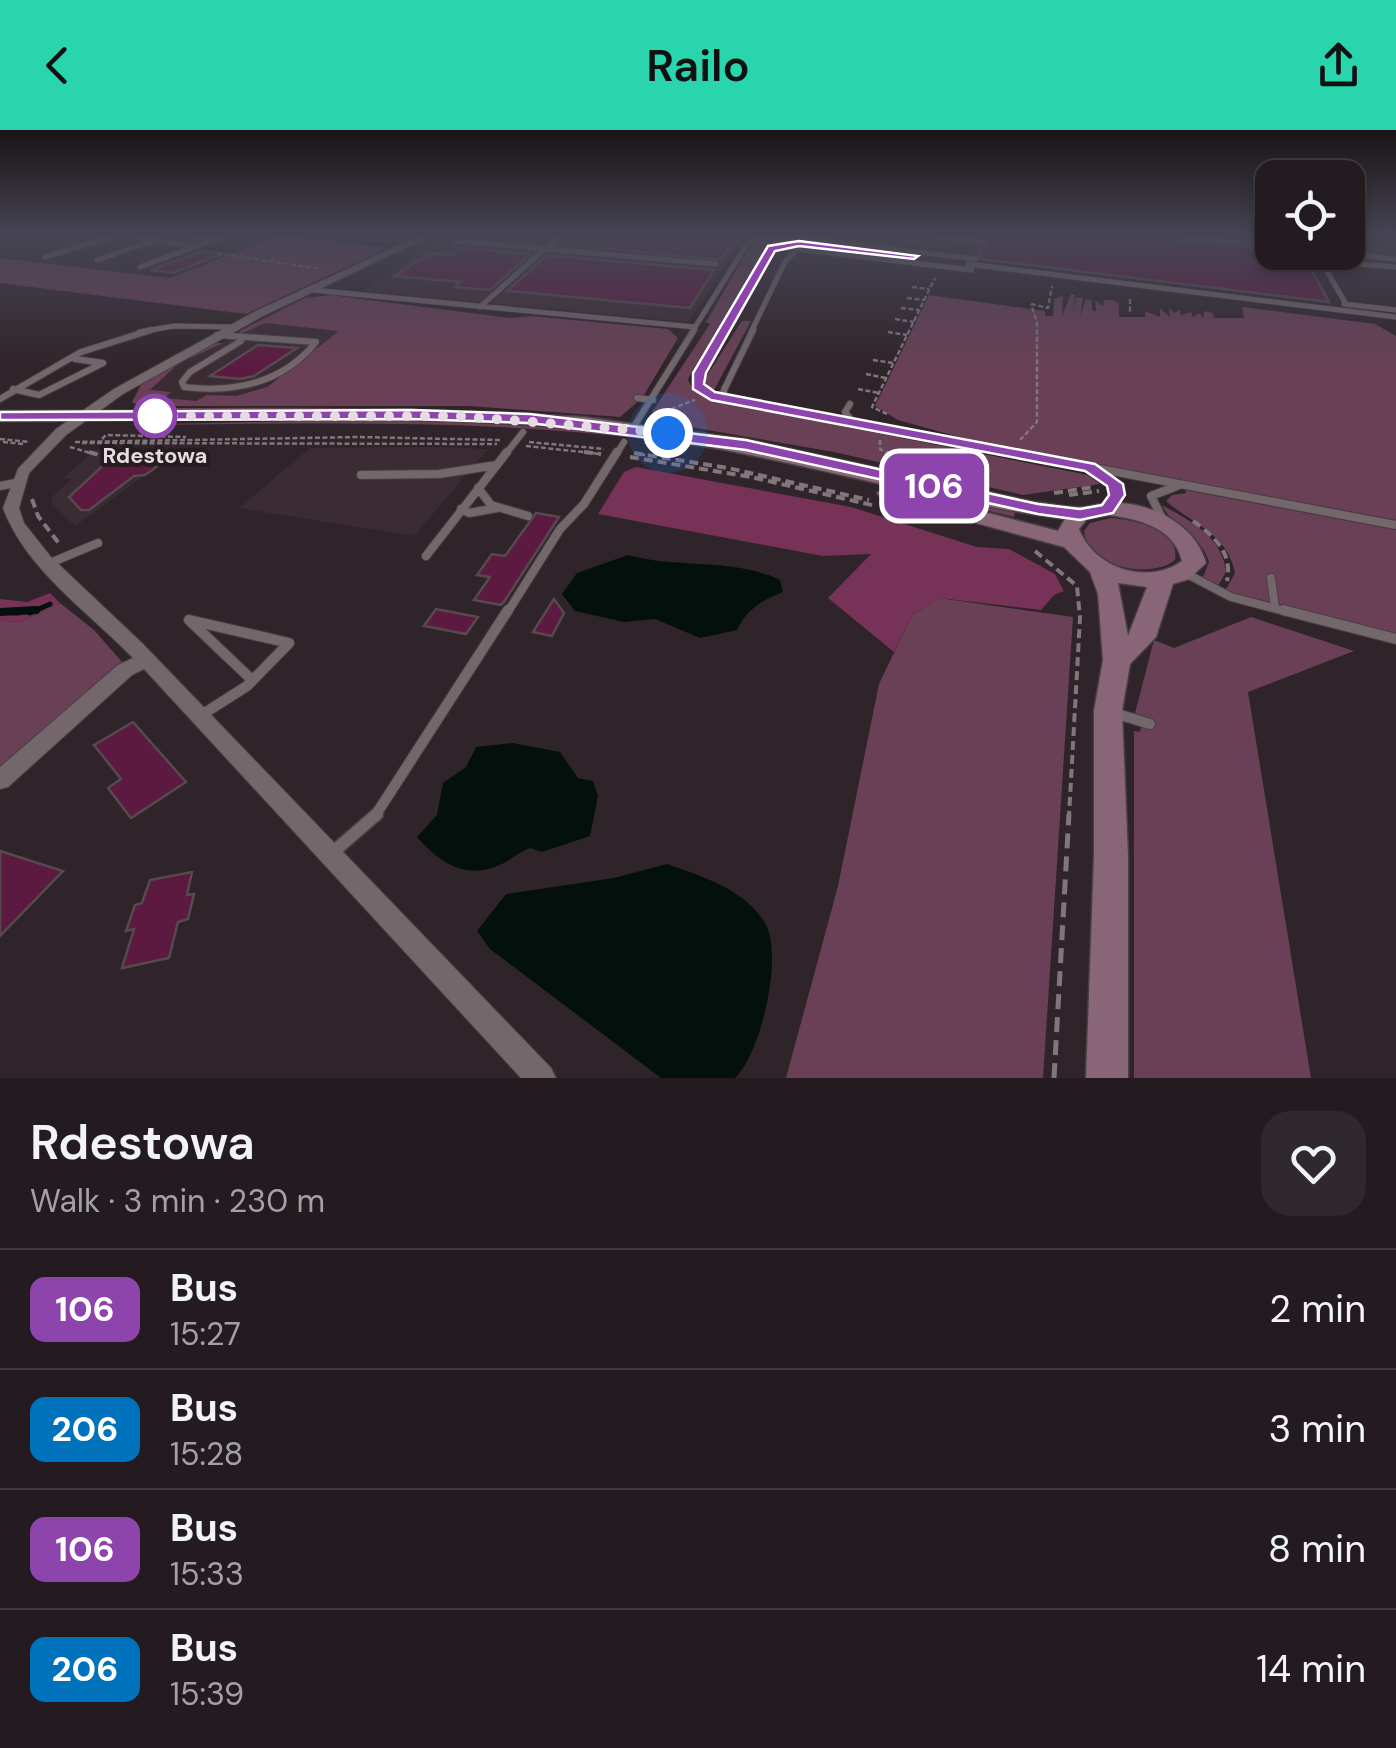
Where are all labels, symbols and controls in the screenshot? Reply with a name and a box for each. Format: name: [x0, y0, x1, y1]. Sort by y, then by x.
text: Railo: [646, 36, 750, 95]
icon: back: [30, 38, 85, 93]
icon: share: [1311, 38, 1366, 93]
map controls: [1255, 160, 1365, 270]
button: locate: [1255, 160, 1365, 270]
marker: Rdestowa: [134, 395, 176, 437]
your location: [643, 408, 693, 458]
place label: Rdestowa: [103, 441, 207, 470]
line badge: 106: [876, 454, 992, 518]
text: 106: [904, 463, 964, 509]
text: Rdestowa: [30, 1111, 255, 1174]
button: heart: [1261, 1111, 1366, 1216]
text: Walk · 3 min · 230 m: [30, 1180, 325, 1222]
text: Bus: [170, 1263, 238, 1313]
text: 2 min: [1269, 1284, 1366, 1334]
text: 106: [55, 1286, 115, 1332]
text: 15:27: [170, 1313, 241, 1355]
text: Bus: [170, 1383, 238, 1433]
text: 3 min: [1269, 1404, 1366, 1454]
text: 206: [52, 1406, 118, 1452]
text: 15:28: [170, 1433, 243, 1475]
text: Bus: [170, 1503, 238, 1553]
text: 8 min: [1268, 1524, 1366, 1574]
text: 106: [55, 1526, 115, 1572]
text: 15:33: [170, 1553, 244, 1595]
text: Bus: [170, 1623, 238, 1673]
text: 14 min: [1256, 1644, 1366, 1694]
text: 206: [52, 1646, 118, 1692]
text: 15:39: [170, 1673, 244, 1715]

